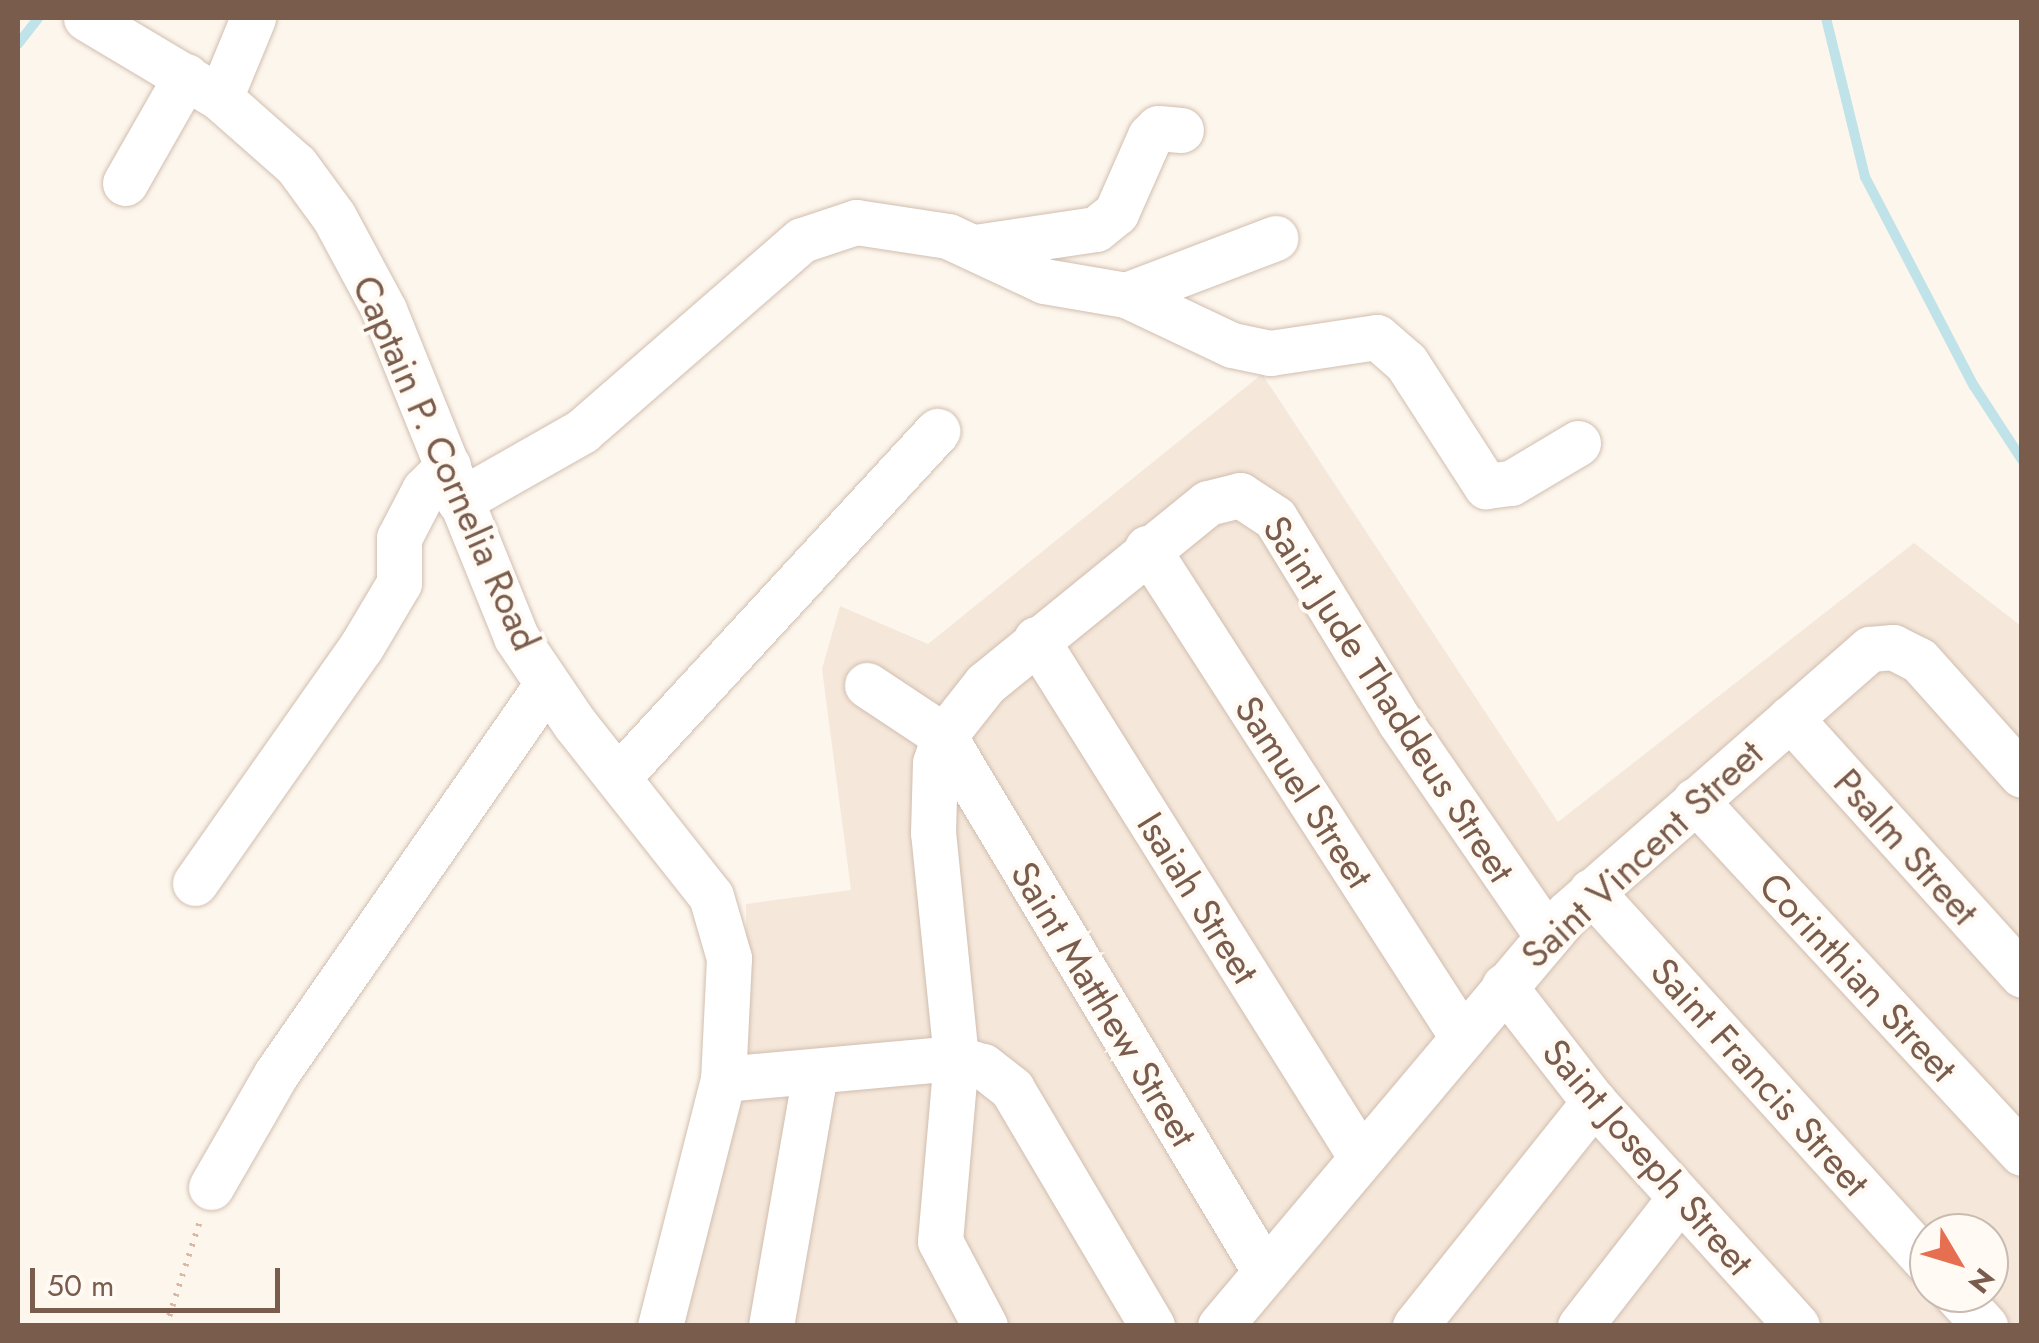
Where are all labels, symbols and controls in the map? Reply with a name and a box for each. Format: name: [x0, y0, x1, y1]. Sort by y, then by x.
street label: Captain P. Cornelia Road: [343, 269, 549, 657]
street label: Saint Jude Thaddeus Street: [1254, 507, 1524, 891]
street label: Samuel Street: [1225, 688, 1383, 896]
street label: Saint Vincent Street: [1512, 731, 1772, 977]
street label: Psalm Street: [1824, 760, 1988, 934]
street label: Isaiah Street: [1128, 804, 1268, 992]
street label: Saint Matthew Street: [1001, 854, 1207, 1154]
street label: Corinthian Street: [1750, 863, 1966, 1091]
street label: Saint Francis Street: [1641, 949, 1879, 1205]
street label: Saint Joseph Street: [1533, 1030, 1763, 1284]
north arrow: [1909, 1213, 2009, 1313]
scale bar: [35, 1248, 285, 1310]
text: N: [1958, 1259, 2004, 1302]
text: 50 m: [47, 1264, 114, 1307]

